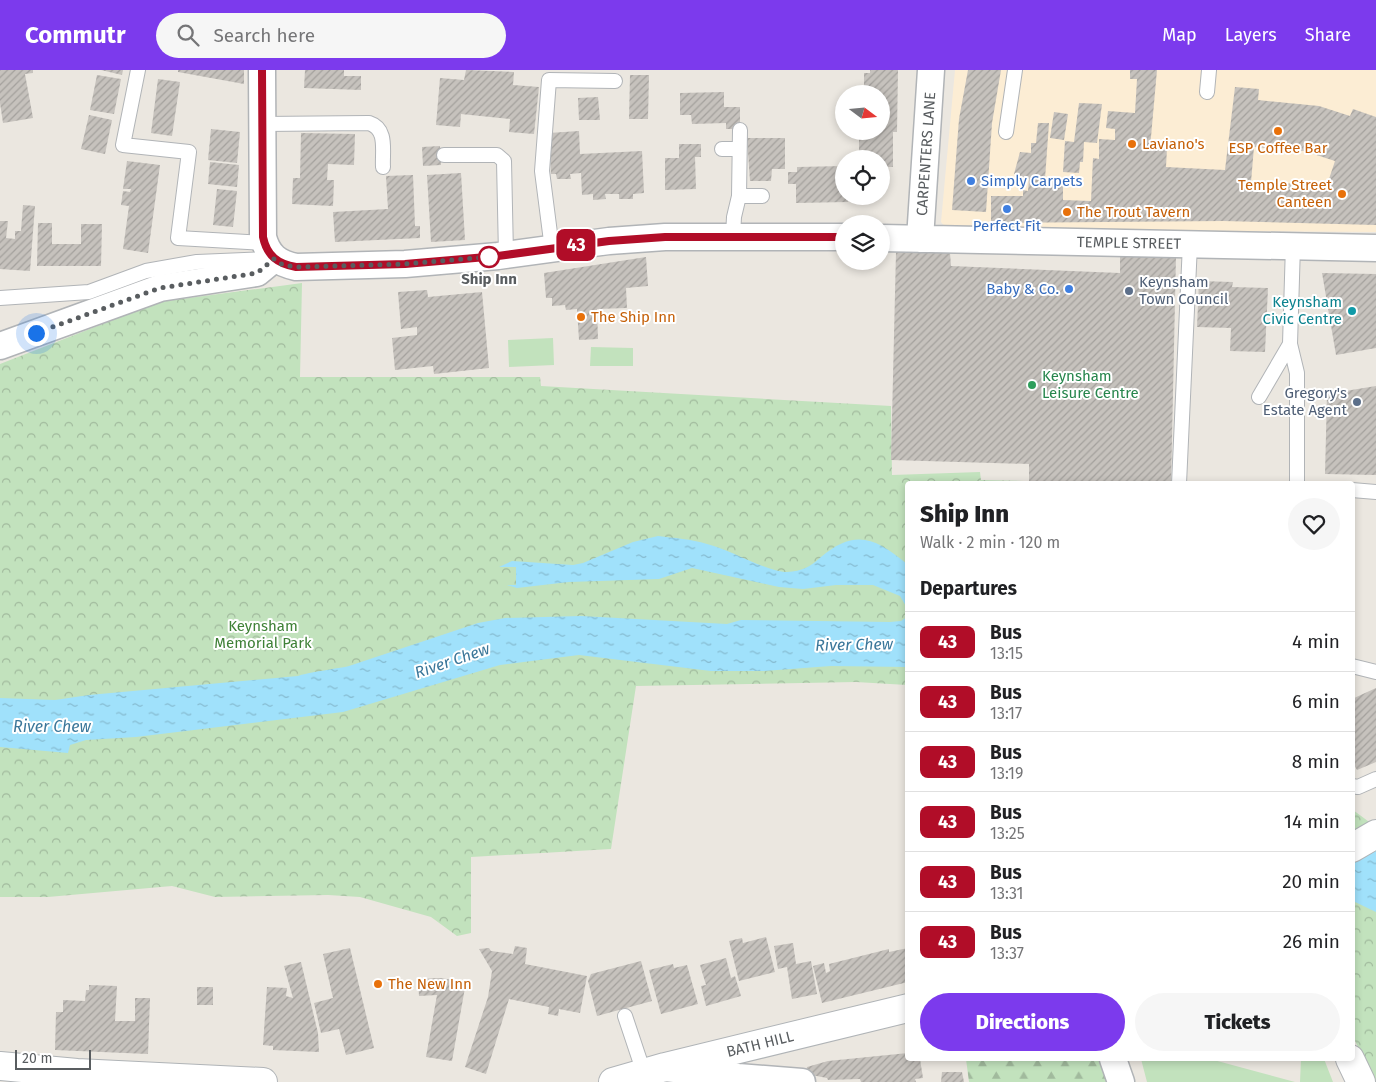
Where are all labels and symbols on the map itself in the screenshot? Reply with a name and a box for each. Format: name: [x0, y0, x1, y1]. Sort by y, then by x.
north arrow: [835, 85, 890, 140]
street label: CARPENTERS LANE: [913, 91, 939, 217]
marker: ESP Coffee Bar: [1272, 125, 1284, 137]
place label: Laviano's: [1142, 135, 1205, 153]
marker: Laviano's: [1126, 138, 1138, 150]
place label: ESP Coffee Bar: [1229, 139, 1328, 157]
place label: Simply Carpets: [981, 172, 1082, 190]
marker: Simply Carpets: [965, 175, 977, 187]
place label: Temple Street Canteen: [1238, 176, 1333, 211]
marker: Temple Street Canteen: [1336, 188, 1348, 200]
marker: Perfect Fit: [1001, 203, 1013, 215]
place label: The Trout Tavern: [1077, 203, 1190, 221]
marker: The Trout Tavern: [1061, 206, 1073, 218]
place label: Perfect Fit: [973, 217, 1042, 235]
line badge: 43: [554, 229, 598, 261]
street label: TEMPLE STREET: [1077, 233, 1181, 253]
marker: Ship Inn: [478, 246, 500, 268]
place label: Ship Inn: [461, 270, 517, 288]
place label: Keynsham Town Council: [1139, 273, 1229, 308]
place label: Baby & Co.: [986, 280, 1059, 298]
marker: Baby & Co.: [1063, 283, 1075, 295]
marker: Keynsham Town Council: [1123, 285, 1135, 297]
place label: Keynsham Civic Centre: [1263, 293, 1342, 328]
marker: Keynsham Civic Centre: [1346, 305, 1358, 317]
place label: The Ship Inn: [591, 308, 676, 326]
marker: The Ship Inn: [575, 311, 587, 323]
your location: [24, 321, 49, 346]
place label: Keynsham Leisure Centre: [1042, 367, 1139, 402]
marker: Keynsham Leisure Centre: [1026, 379, 1038, 391]
place label: Gregory's Estate Agent: [1263, 384, 1348, 419]
marker: Gregory's Estate Agent: [1351, 396, 1363, 408]
park label: Keynsham Memorial Park: [214, 617, 312, 652]
water label: River Chew: [815, 634, 894, 655]
water label: River Chew: [412, 639, 493, 682]
water label: River Chew: [13, 717, 92, 736]
place label: The New Inn: [388, 975, 472, 993]
marker: The New Inn: [372, 978, 384, 990]
street label: BATH HILL: [725, 1027, 796, 1061]
scale bar: [15, 1047, 91, 1070]

